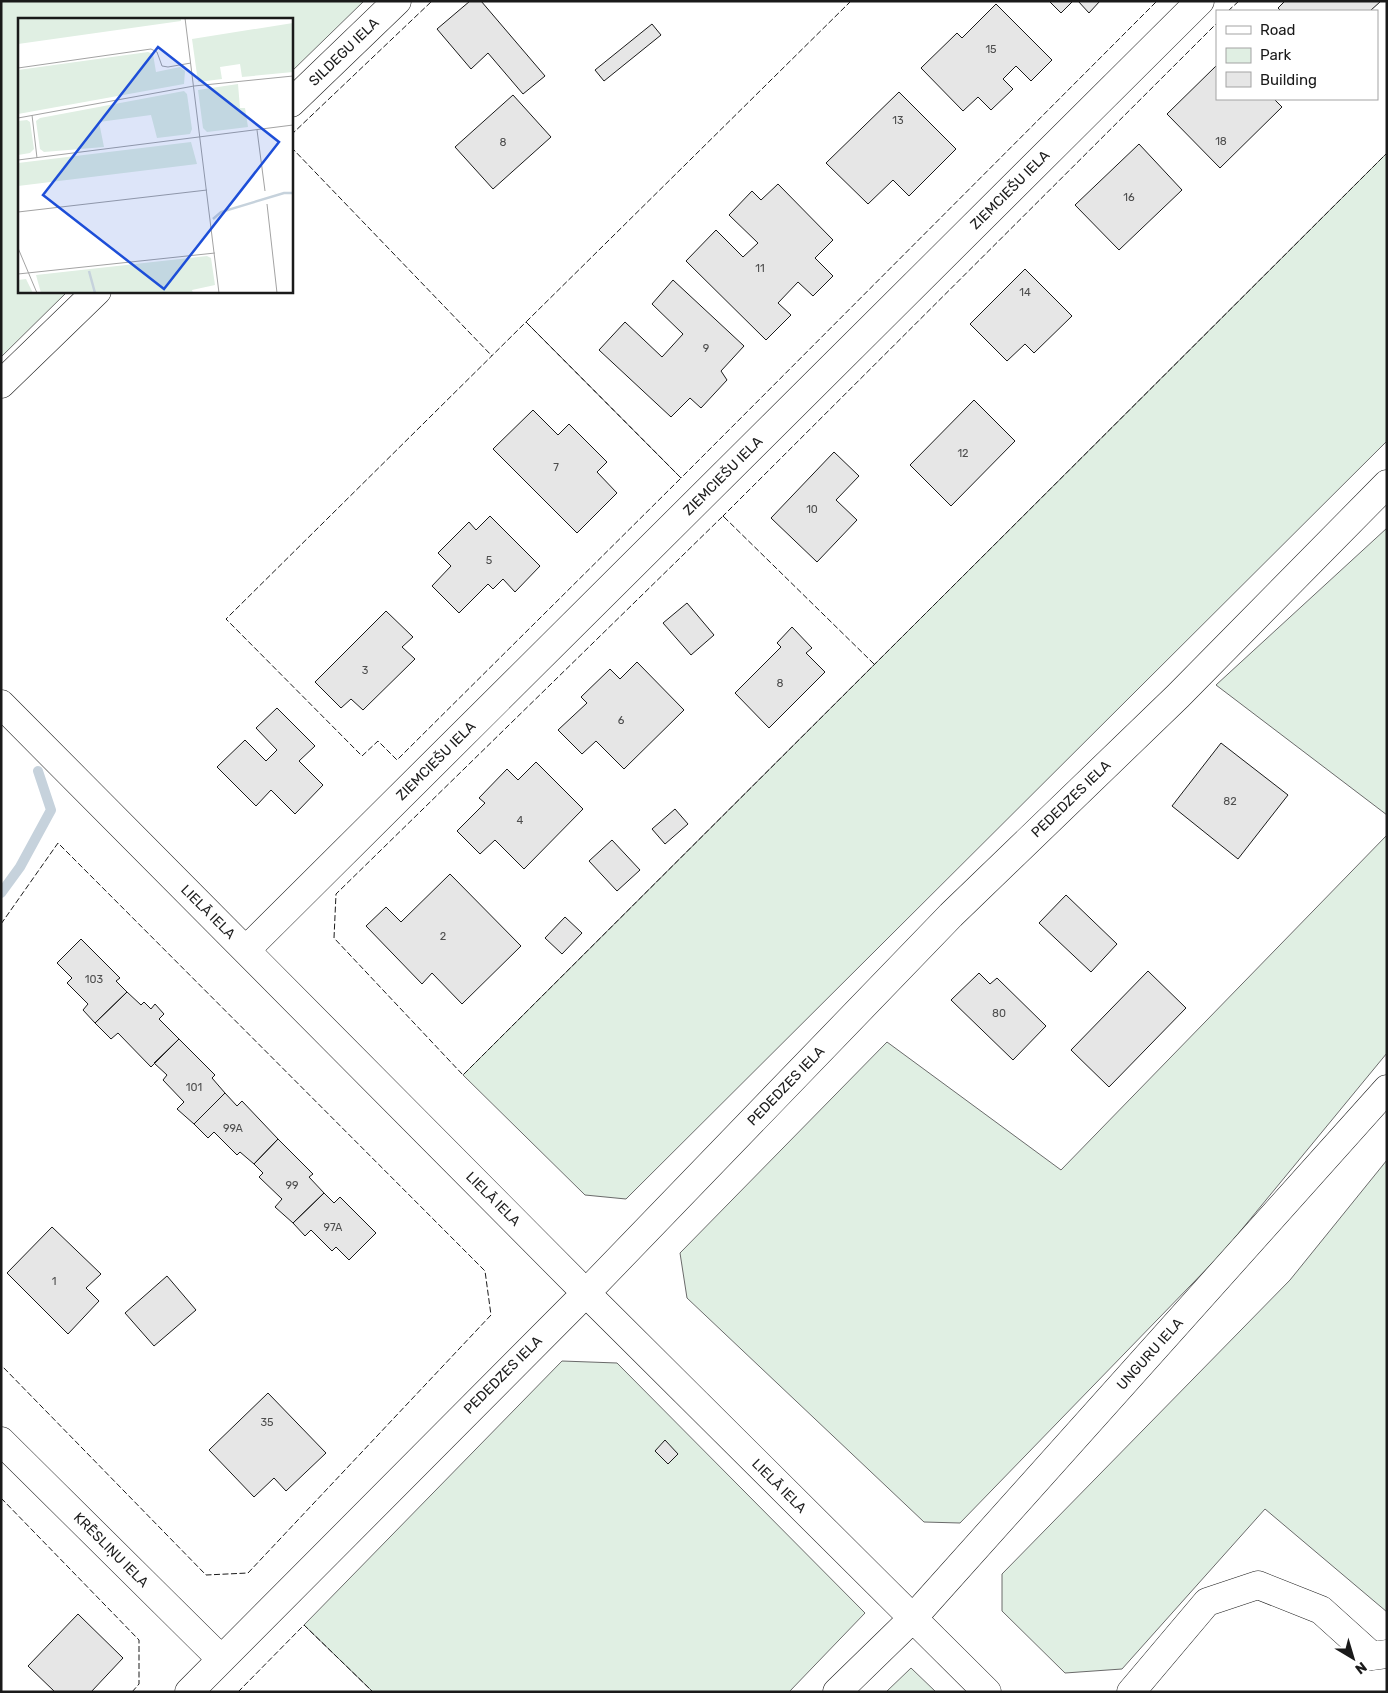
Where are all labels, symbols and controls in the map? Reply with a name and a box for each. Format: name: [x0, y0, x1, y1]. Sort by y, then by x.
legend: [1216, 10, 1378, 100]
street label: SILDEGU IELA: [305, 14, 383, 90]
inset map: [18, 18, 292, 292]
text: Road: [1260, 21, 1296, 39]
house number: 15: [985, 43, 997, 56]
text: Park: [1260, 46, 1291, 64]
text: Building: [1260, 71, 1317, 89]
house number: 13: [892, 114, 904, 127]
house number: 18: [1215, 135, 1227, 148]
house number: 8: [500, 136, 507, 149]
street label: ZIEMCIEŠU IELA: [966, 146, 1054, 233]
house number: 16: [1123, 191, 1135, 204]
house number: 11: [755, 262, 765, 275]
house number: 14: [1019, 286, 1031, 299]
house number: 9: [703, 342, 709, 355]
street label: ZIEMCIEŠU IELA: [679, 432, 767, 519]
house number: 12: [957, 447, 969, 460]
house number: 7: [553, 461, 559, 474]
house number: 10: [806, 503, 818, 516]
house number: 5: [486, 554, 493, 567]
house number: 3: [362, 664, 369, 677]
house number: 8: [777, 677, 784, 690]
house number: 6: [618, 714, 625, 727]
street label: ZIEMCIEŠU IELA: [392, 717, 480, 804]
street label: PEDEDZES IELA: [1028, 756, 1115, 841]
house number: 82: [1223, 795, 1237, 808]
house number: 4: [517, 814, 524, 827]
street label: LIELĀ IELA: [177, 881, 240, 943]
house number: 2: [440, 930, 446, 943]
house number: 103: [85, 973, 104, 986]
house number: 80: [992, 1007, 1006, 1020]
street label: PEDEDZES IELA: [744, 1042, 829, 1129]
house number: 101: [186, 1081, 202, 1094]
house number: 99A: [223, 1122, 244, 1135]
street label: LIELĀ IELA: [462, 1168, 525, 1230]
house number: 99: [285, 1179, 299, 1192]
house number: 97A: [324, 1221, 343, 1234]
house number: 1: [52, 1275, 56, 1288]
street label: UNGURU IELA: [1113, 1314, 1187, 1393]
street label: PEDEDZES IELA: [460, 1332, 546, 1418]
house number: 35: [260, 1416, 274, 1429]
street label: LIELĀ IELA: [748, 1455, 811, 1517]
street label: KRĒSLIŅU IELA: [70, 1508, 153, 1591]
north arrow: [1328, 1633, 1378, 1683]
text: N: [1351, 1658, 1370, 1678]

